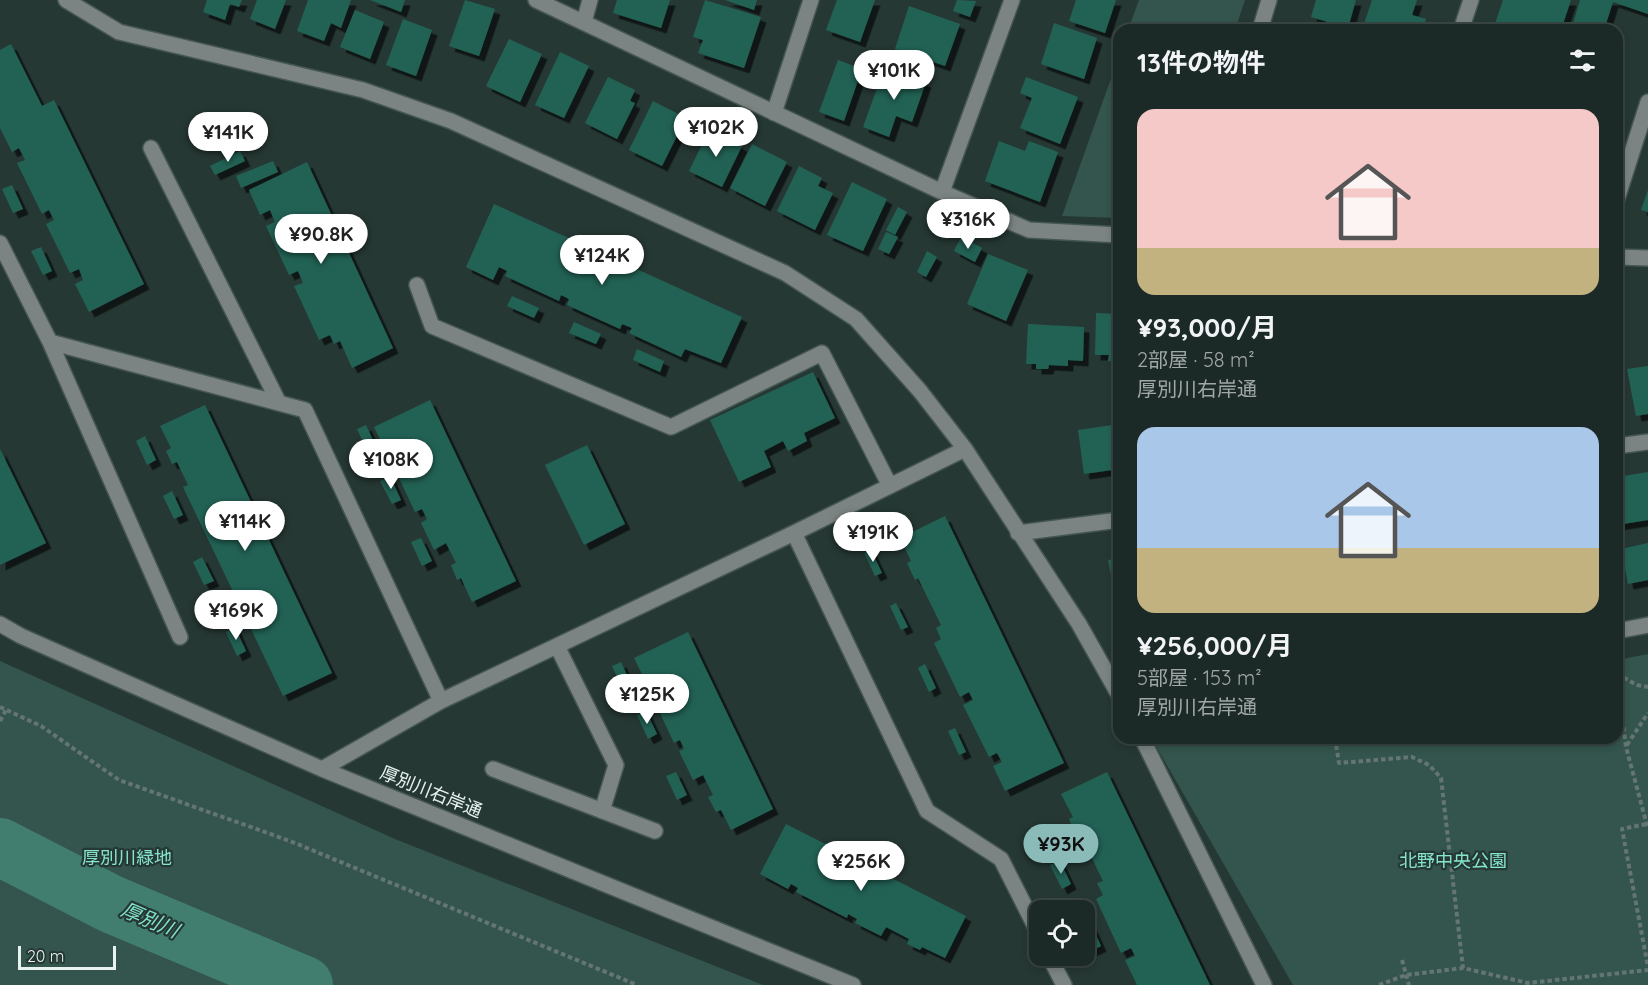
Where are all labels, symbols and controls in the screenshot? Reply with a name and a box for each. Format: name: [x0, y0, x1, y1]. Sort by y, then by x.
icon: filters: [1566, 44, 1599, 77]
text: 13件の物件: [1137, 46, 1265, 79]
pin: ¥101K: [852, 50, 936, 101]
text: ¥101K: [868, 57, 920, 82]
pin: ¥102K: [674, 107, 758, 158]
pin: ¥141K: [186, 112, 270, 163]
text: ¥102K: [688, 114, 744, 139]
text: ¥141K: [202, 119, 254, 144]
icon: home: [1314, 148, 1422, 256]
pin: ¥316K: [926, 199, 1010, 250]
text: ¥316K: [941, 206, 995, 231]
pin: ¥90.8K: [272, 214, 370, 265]
text: ¥90.8K: [289, 221, 353, 246]
pin: ¥124K: [560, 235, 644, 286]
text: ¥124K: [574, 242, 630, 267]
text: ¥93,000/月: [1137, 311, 1277, 344]
text: 2部屋 · 58 m²: [1137, 347, 1255, 372]
text: 厚別川右岸通: [1137, 376, 1257, 401]
pin: ¥108K: [349, 439, 433, 490]
text: ¥108K: [363, 446, 419, 471]
icon: home: [1314, 466, 1422, 574]
pin: ¥114K: [203, 501, 287, 552]
text: ¥114K: [219, 508, 271, 533]
pin: ¥191K: [831, 512, 915, 563]
text: ¥191K: [847, 519, 899, 544]
pin: ¥169K: [194, 590, 278, 641]
text: ¥169K: [208, 597, 264, 622]
text: ¥256,000/月: [1137, 629, 1292, 662]
text: 5部屋 · 153 m²: [1137, 665, 1262, 690]
pin: ¥125K: [605, 674, 689, 725]
text: ¥125K: [619, 681, 675, 706]
text: 厚別川右岸通: [1137, 694, 1257, 719]
street label: 厚別川右岸通: [377, 761, 486, 822]
pin: ¥93K: [1025, 824, 1097, 875]
text: ¥93K: [1037, 831, 1085, 856]
pin: ¥256K: [819, 841, 903, 892]
park label: 厚別川緑地: [82, 846, 172, 869]
text: ¥256K: [832, 848, 890, 873]
park label: 北野中央公園: [1399, 849, 1507, 872]
water label: 厚別川: [118, 896, 185, 944]
map controls: [1029, 900, 1095, 966]
button: locate: [1029, 900, 1095, 966]
scale bar: [18, 943, 116, 970]
text: 20 m: [27, 946, 64, 966]

